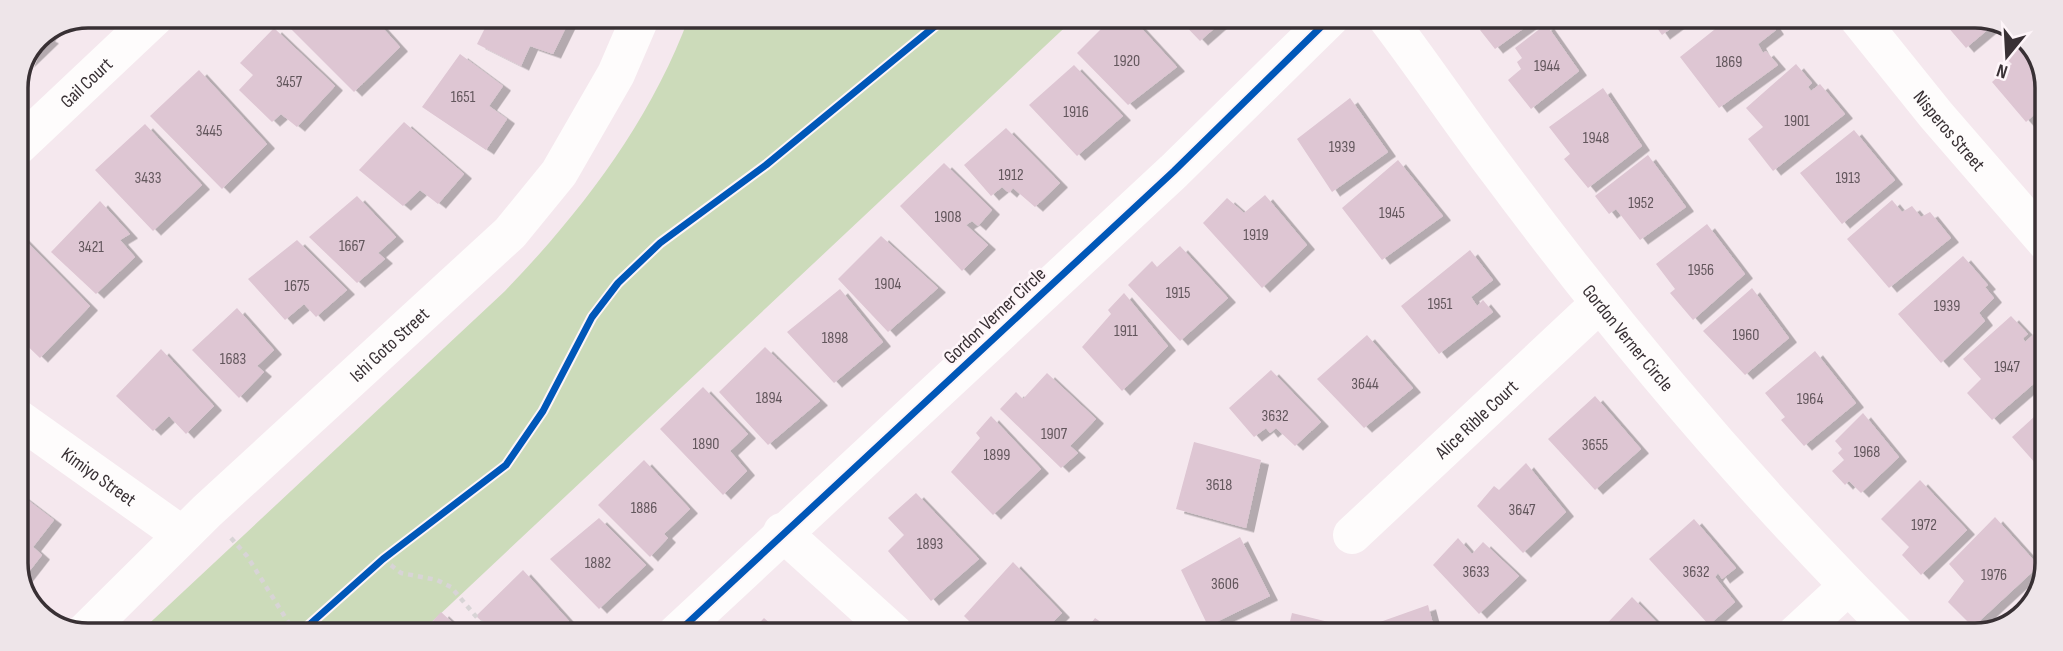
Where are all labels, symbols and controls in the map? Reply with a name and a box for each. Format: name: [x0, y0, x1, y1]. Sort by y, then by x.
north arrow: [1972, 21, 2042, 91]
house number: 1920: [1114, 52, 1140, 71]
street label: Gail Court: [56, 53, 118, 113]
house number: 1869: [1716, 53, 1742, 72]
house number: 1944: [1534, 57, 1560, 76]
text: N: [1994, 58, 2011, 83]
house number: 3457: [276, 73, 303, 92]
street label: Nisperos Street: [1908, 86, 1989, 176]
house number: 1651: [451, 88, 476, 107]
house number: 1916: [1063, 103, 1089, 122]
house number: 1901: [1784, 112, 1810, 131]
house number: 3445: [196, 122, 222, 141]
house number: 1948: [1583, 129, 1609, 148]
house number: 1939: [1329, 138, 1355, 157]
house number: 1912: [998, 166, 1024, 185]
house number: 3433: [135, 169, 161, 188]
house number: 1913: [1836, 169, 1861, 188]
house number: 1952: [1628, 194, 1654, 213]
house number: 1945: [1379, 204, 1405, 223]
house number: 1908: [935, 208, 961, 227]
house number: 1919: [1243, 226, 1269, 245]
house number: 1667: [339, 237, 366, 256]
house number: 3421: [78, 238, 104, 257]
house number: 1956: [1688, 261, 1714, 280]
street label: Gordon Verner Circle: [939, 263, 1051, 369]
house number: 1904: [875, 275, 902, 294]
house number: 1675: [284, 277, 310, 296]
street label: Gordon Verner Circle: [1577, 280, 1678, 397]
house number: 1915: [1166, 284, 1190, 303]
house number: 1951: [1428, 295, 1453, 314]
house number: 1939: [1934, 297, 1960, 316]
street label: Ishi Goto Street: [345, 303, 434, 387]
house number: 1911: [1114, 322, 1138, 341]
house number: 1960: [1733, 326, 1759, 345]
house number: 1898: [822, 329, 848, 348]
house number: 1683: [220, 350, 246, 369]
house number: 1947: [1994, 358, 2020, 377]
house number: 3644: [1351, 375, 1379, 394]
street label: Alice Rible Court: [1430, 376, 1523, 465]
house number: 1894: [756, 389, 783, 408]
house number: 1964: [1797, 390, 1824, 409]
house number: 3632: [1261, 407, 1289, 426]
house number: 1907: [1041, 425, 1068, 444]
house number: 1890: [693, 435, 719, 454]
house number: 3655: [1582, 436, 1608, 455]
street label: Kimiyo Street: [56, 443, 140, 512]
house number: 1968: [1854, 443, 1880, 462]
house number: 1899: [984, 446, 1010, 465]
house number: 3618: [1206, 476, 1232, 495]
house number: 1886: [631, 499, 657, 518]
house number: 3647: [1509, 501, 1536, 520]
house number: 1972: [1911, 516, 1937, 535]
house number: 1893: [917, 535, 943, 554]
house number: 1882: [585, 554, 611, 573]
house number: 3633: [1462, 563, 1490, 582]
house number: 3632: [1682, 563, 1710, 582]
house number: 1976: [1981, 566, 2007, 585]
house number: 3606: [1211, 575, 1239, 594]

